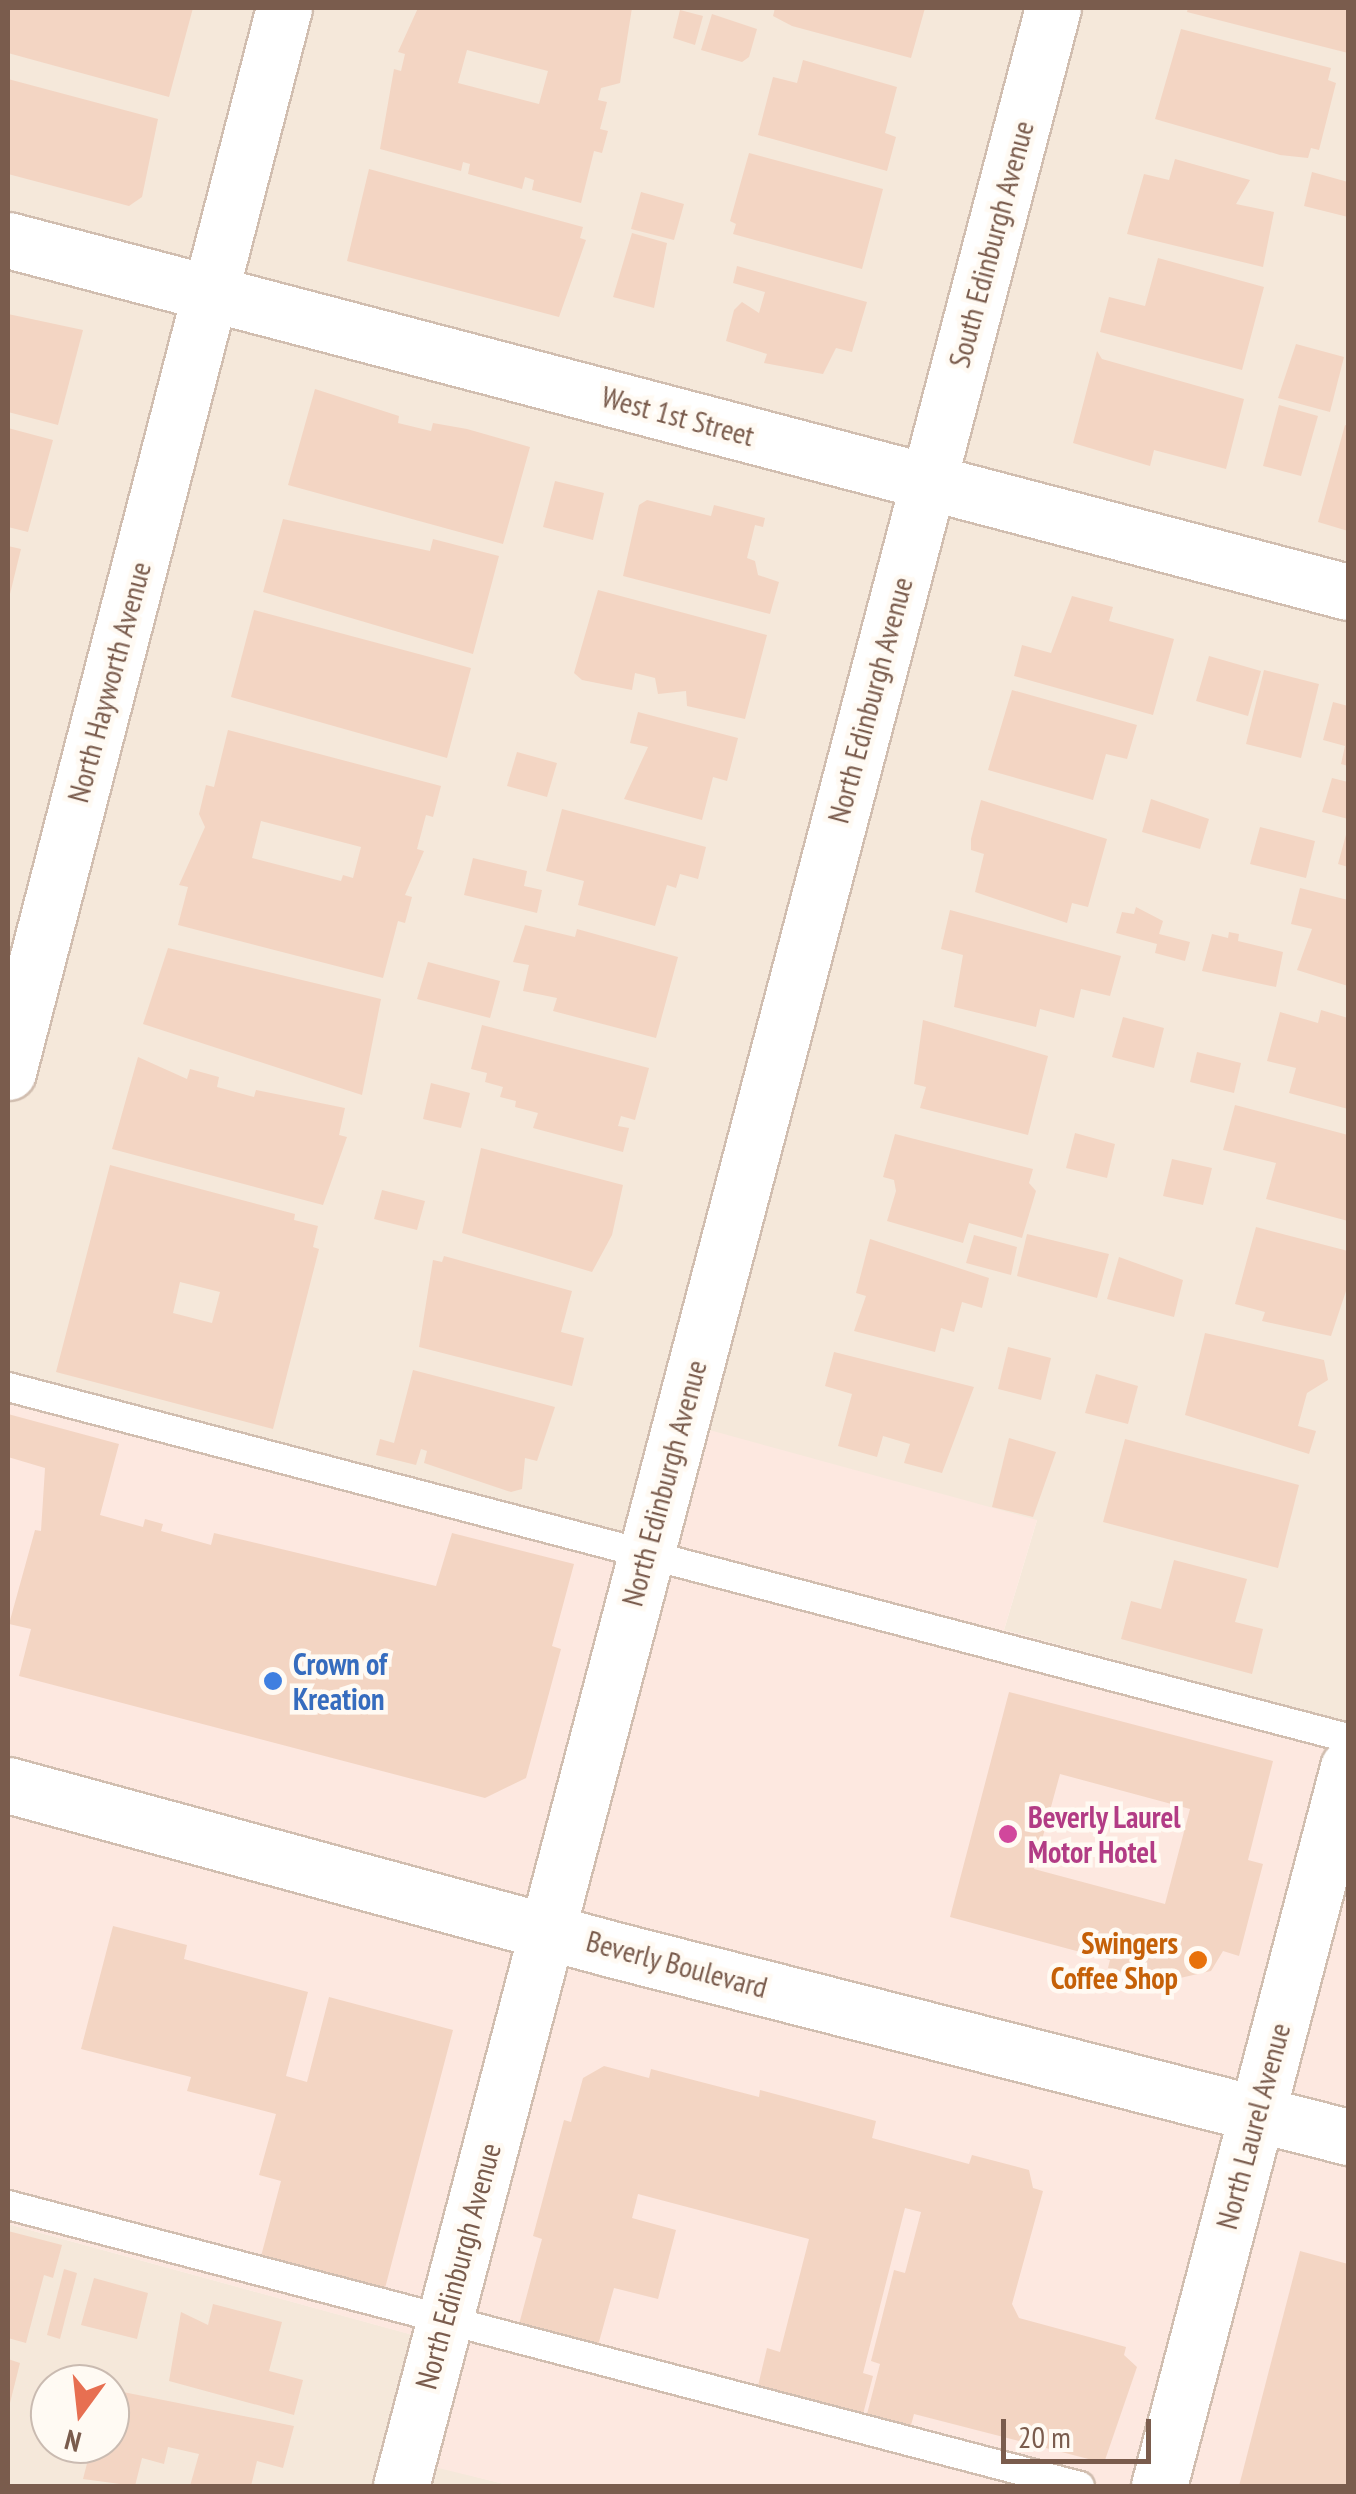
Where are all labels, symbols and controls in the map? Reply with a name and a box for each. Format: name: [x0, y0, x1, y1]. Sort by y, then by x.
street label: South Edinburgh Avenue: [941, 116, 1041, 372]
street label: West 1st Street: [598, 378, 758, 454]
street label: North Hayworth Avenue: [59, 557, 159, 807]
street label: North Edinburgh Avenue: [820, 573, 920, 827]
street label: North Edinburgh Avenue: [614, 1356, 714, 1610]
place label: Crown of Kreation: [293, 1646, 387, 1716]
marker: Crown of Kreation: [262, 1670, 284, 1692]
place label: Beverly Laurel Motor Hotel: [1028, 1799, 1182, 1870]
marker: Beverly Laurel Motor Hotel: [997, 1823, 1019, 1845]
street label: Beverly Boulevard: [582, 1922, 772, 2006]
place label: Swingers Coffee Shop: [1051, 1925, 1178, 1996]
marker: Swingers Coffee Shop: [1187, 1949, 1209, 1971]
street label: North Laurel Avenue: [1208, 2019, 1298, 2233]
street label: North Edinburgh Avenue: [408, 2139, 508, 2393]
north arrow: [30, 2364, 130, 2464]
scale bar: [1006, 2399, 1156, 2461]
text: 20 m: [1018, 2417, 1071, 2456]
text: N: [61, 2422, 85, 2461]

